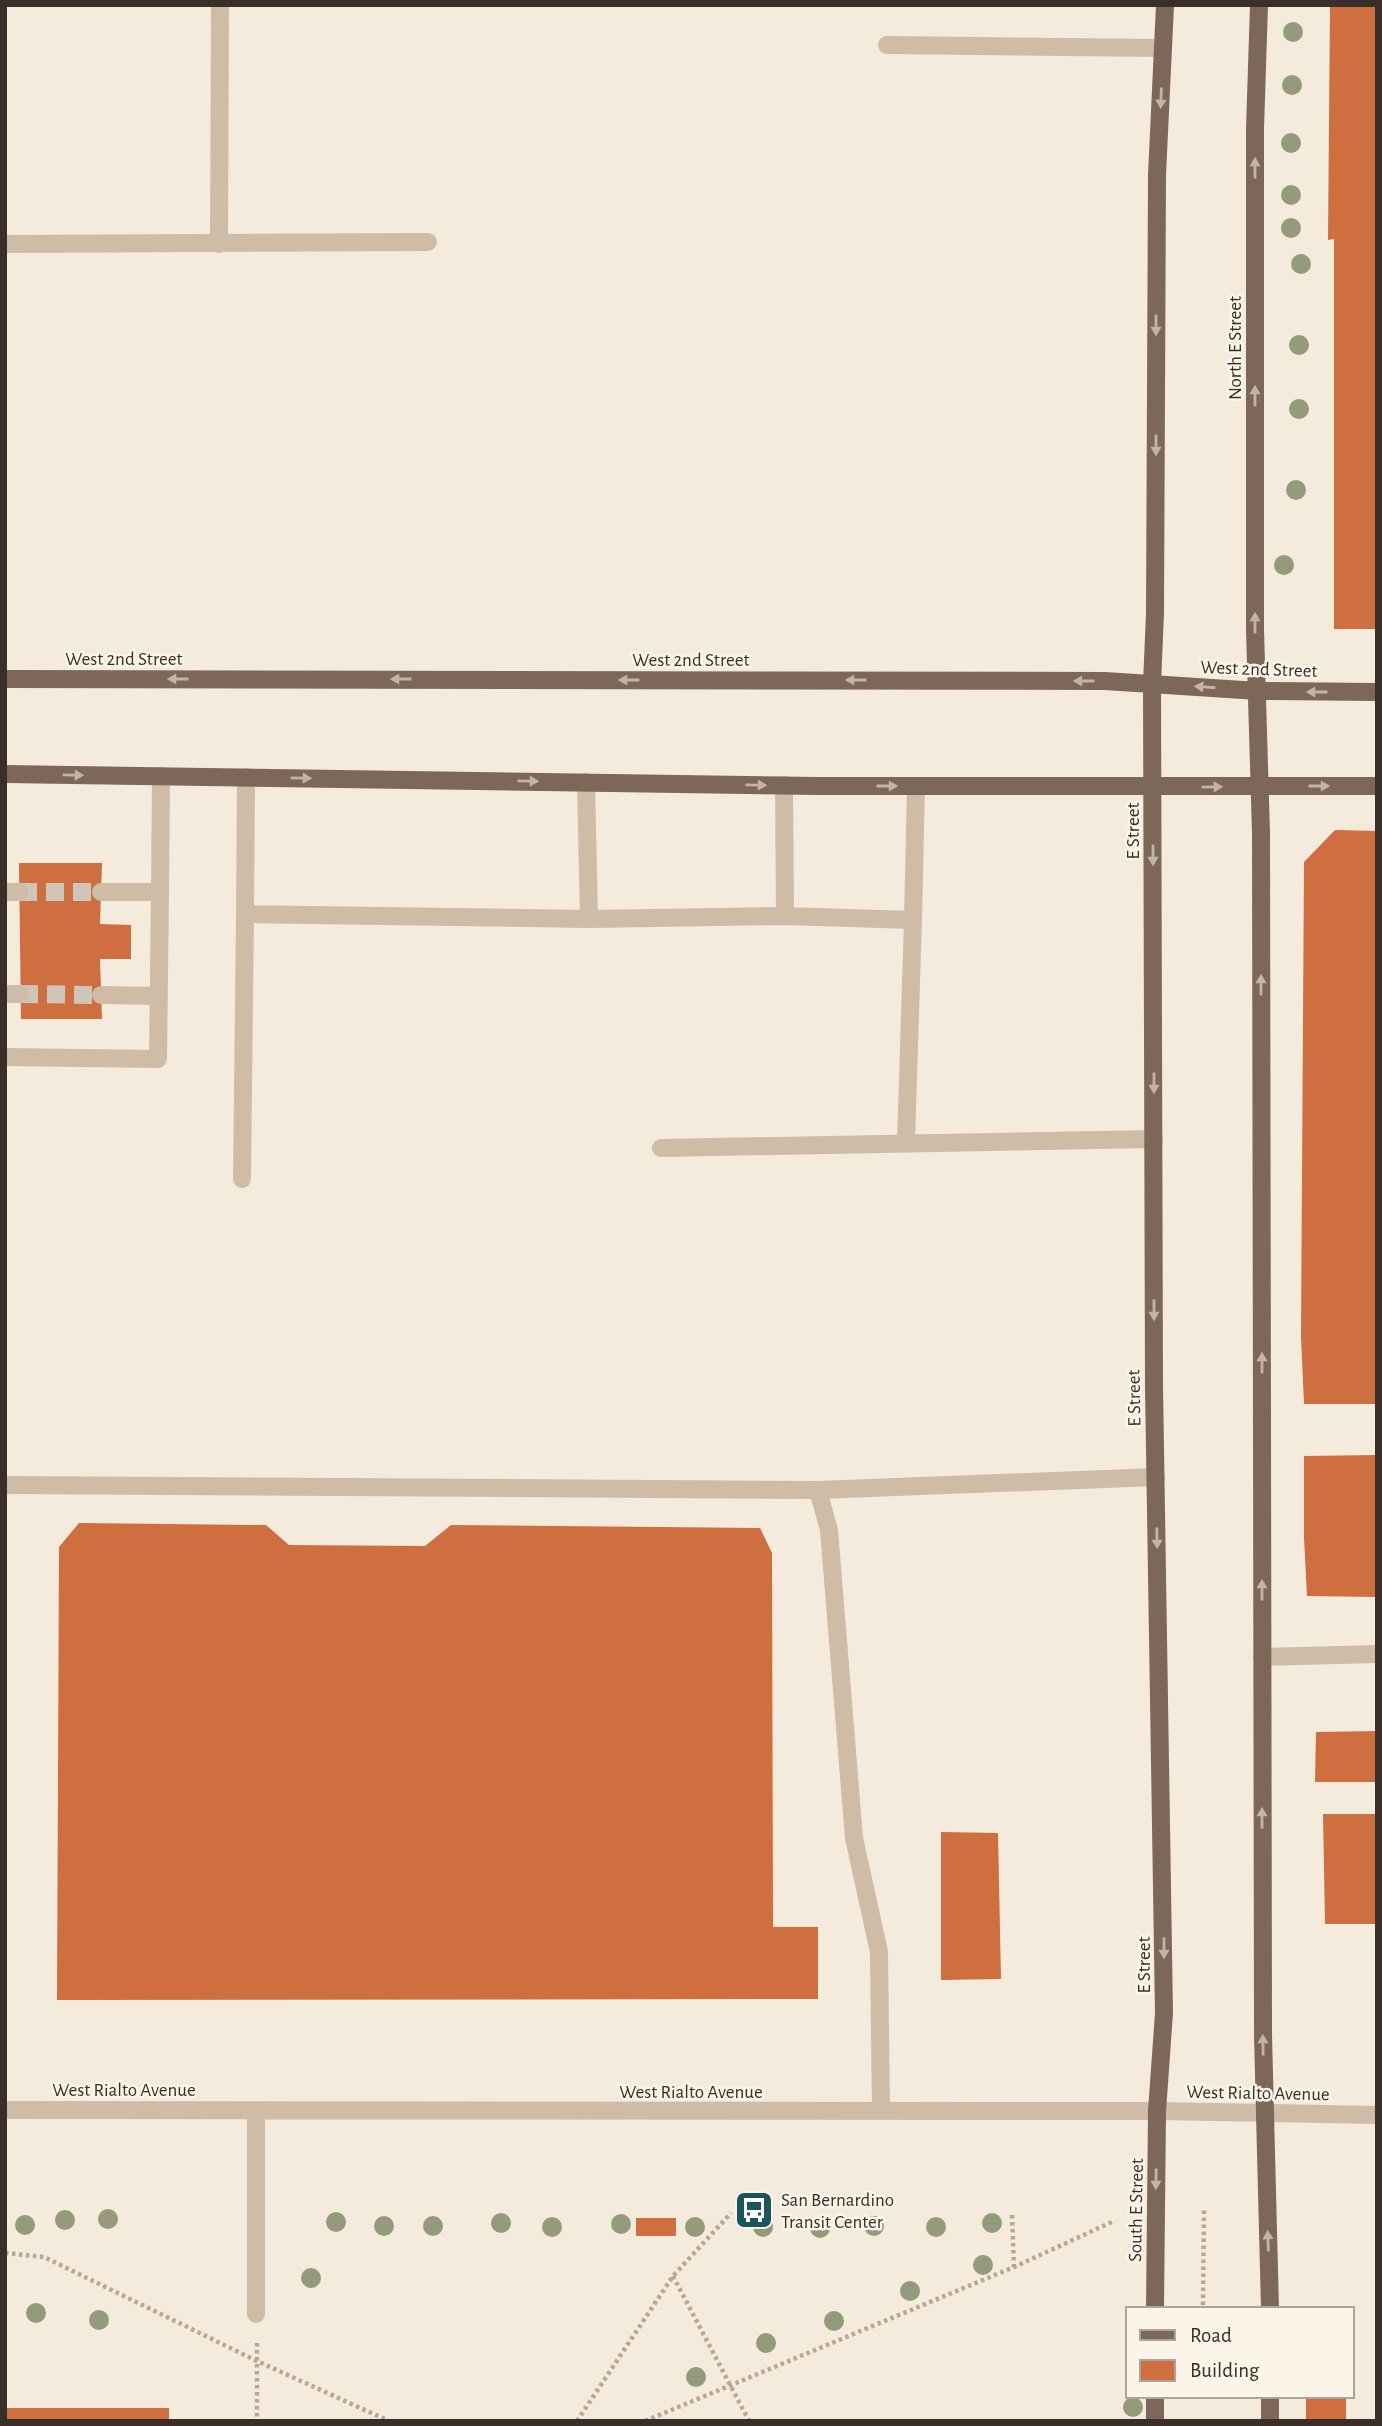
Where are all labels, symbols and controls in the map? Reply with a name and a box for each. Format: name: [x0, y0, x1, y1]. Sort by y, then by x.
one-way arrow: [1155, 87, 1166, 109]
one-way arrow: [1249, 157, 1261, 179]
street label: North E Street: [1226, 296, 1245, 400]
one-way arrow: [1150, 315, 1162, 337]
one-way arrow: [1249, 384, 1261, 406]
one-way arrow: [1150, 434, 1162, 456]
one-way arrow: [1249, 612, 1261, 634]
street label: West 2nd Street: [65, 650, 183, 669]
street label: West 2nd Street: [632, 651, 750, 670]
street label: West 2nd Street: [1200, 658, 1318, 681]
one-way arrow: [167, 673, 189, 685]
one-way arrow: [390, 673, 412, 685]
one-way arrow: [617, 674, 639, 686]
one-way arrow: [845, 674, 867, 686]
one-way arrow: [1072, 675, 1094, 687]
one-way arrow: [1194, 681, 1216, 692]
one-way arrow: [1306, 686, 1328, 698]
one-way arrow: [63, 769, 85, 781]
one-way arrow: [290, 772, 312, 784]
one-way arrow: [518, 775, 540, 787]
one-way arrow: [745, 779, 767, 790]
one-way arrow: [876, 780, 898, 792]
one-way arrow: [1308, 780, 1330, 792]
one-way arrow: [1201, 781, 1223, 793]
street label: E Street: [1124, 802, 1143, 860]
one-way arrow: [1147, 845, 1159, 867]
one-way arrow: [1255, 974, 1267, 996]
one-way arrow: [1148, 1072, 1160, 1094]
one-way arrow: [1148, 1300, 1160, 1322]
one-way arrow: [1256, 1352, 1268, 1374]
street label: E Street: [1125, 1369, 1144, 1427]
one-way arrow: [1151, 1527, 1163, 1549]
one-way arrow: [1256, 1579, 1268, 1601]
one-way arrow: [1256, 1807, 1268, 1829]
street label: E Street: [1135, 1936, 1154, 1994]
one-way arrow: [1158, 1937, 1170, 1959]
one-way arrow: [1257, 2034, 1269, 2056]
street label: West Rialto Avenue: [52, 2081, 196, 2100]
street label: West Rialto Avenue: [619, 2083, 763, 2102]
street label: West Rialto Avenue: [1186, 2083, 1330, 2104]
street label: South E Street: [1126, 2158, 1147, 2262]
one-way arrow: [1150, 2168, 1161, 2190]
bus stop icon: San Bernardino Transit Center: [733, 2189, 775, 2231]
place label: San Bernardino Transit Center: [781, 2191, 894, 2232]
one-way arrow: [1262, 2229, 1274, 2251]
legend: [1126, 2307, 1354, 2398]
text: Road: [1190, 2325, 1232, 2346]
text: Building: [1190, 2360, 1260, 2381]

